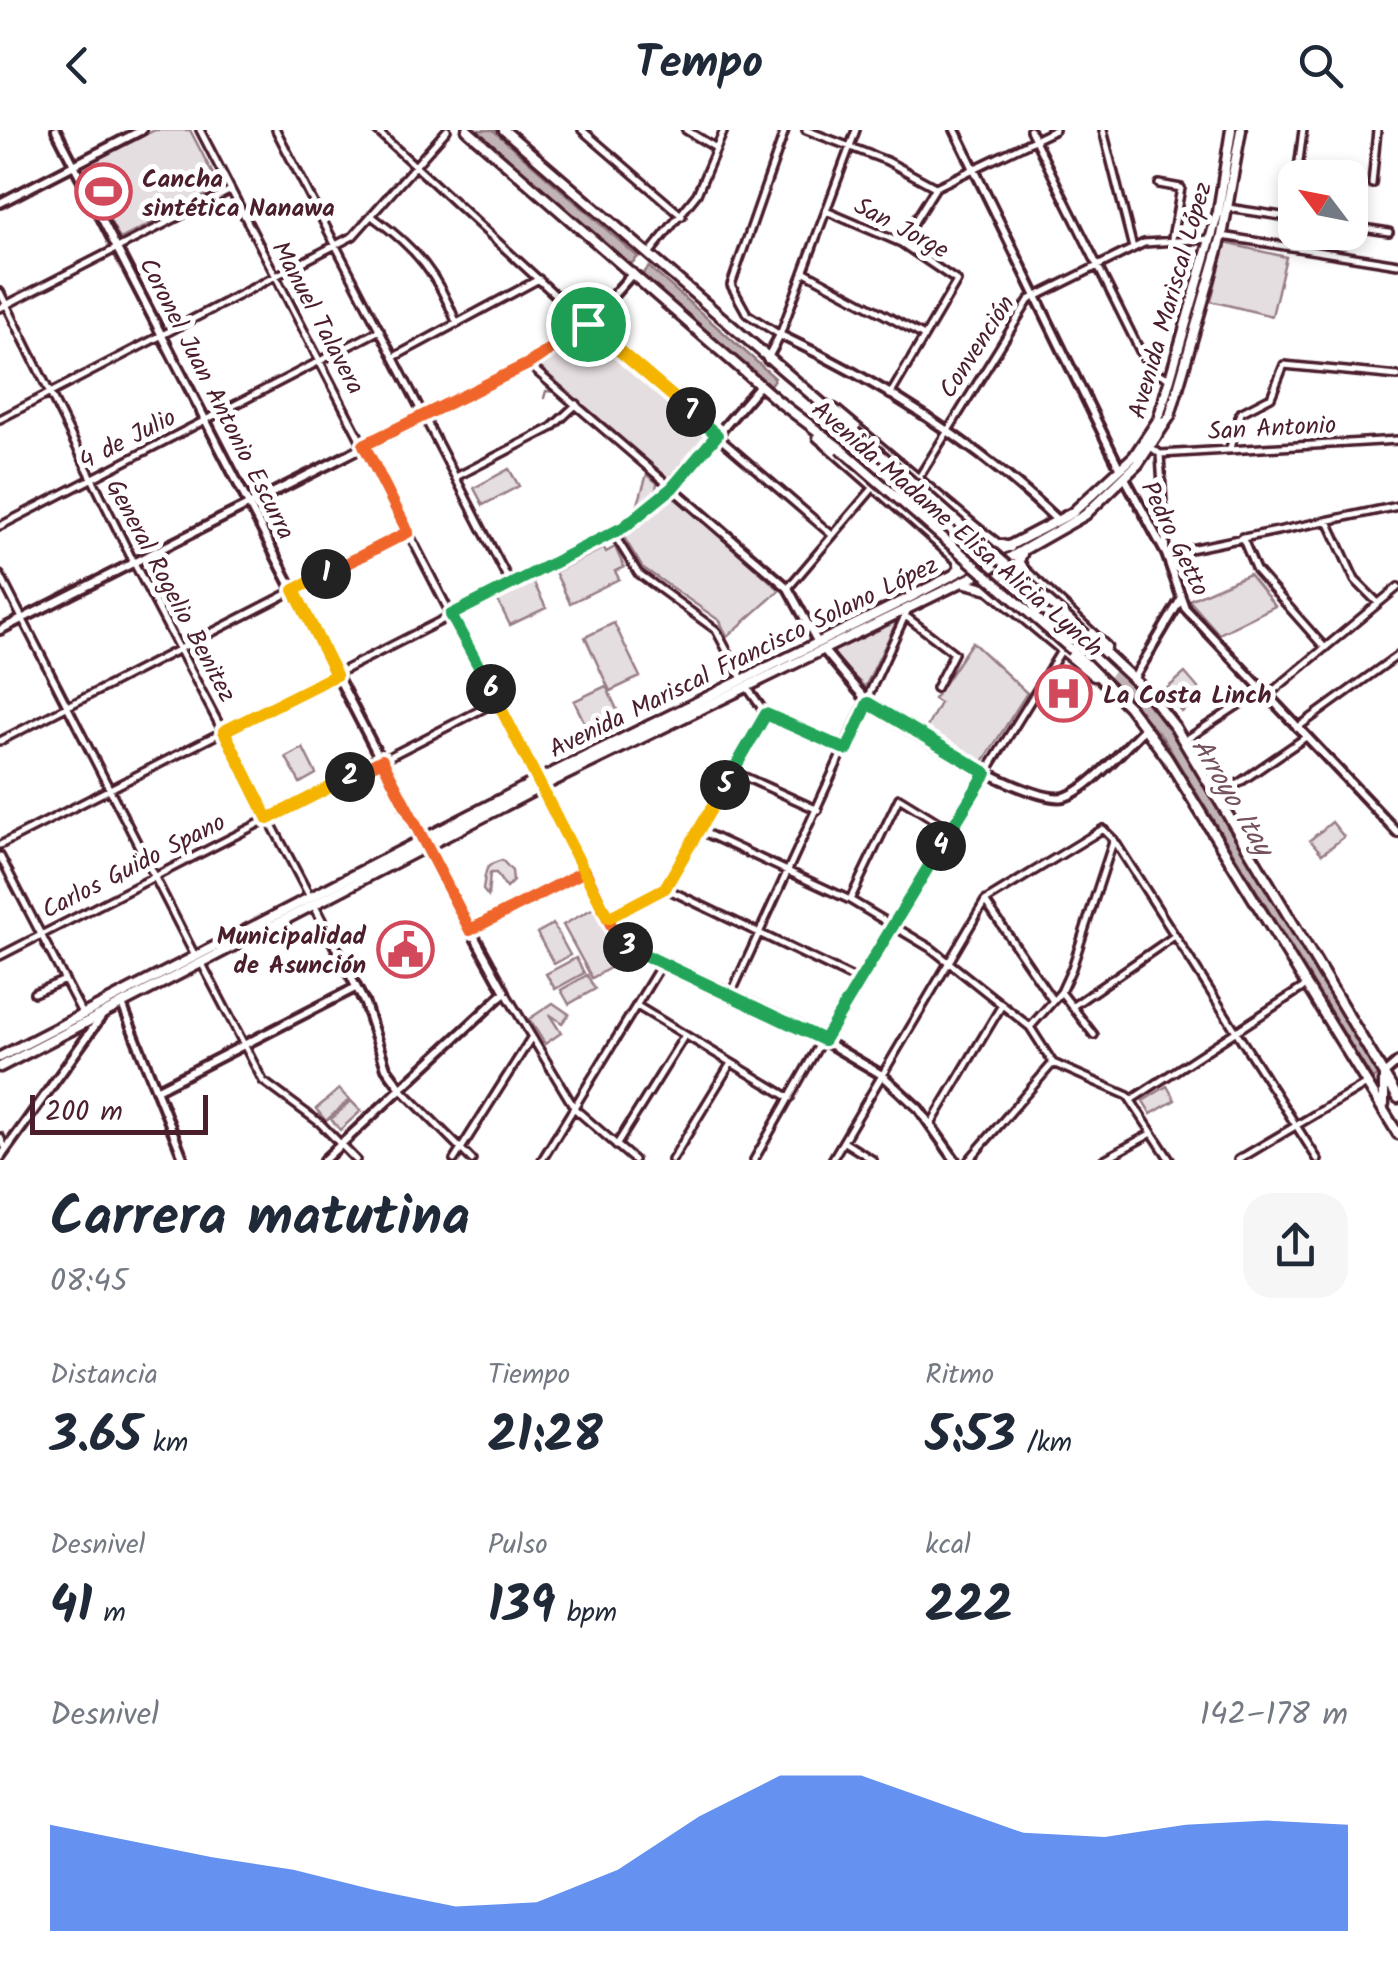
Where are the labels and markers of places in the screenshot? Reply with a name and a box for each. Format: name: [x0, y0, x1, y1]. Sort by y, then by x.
place label: Cancha sintética Nanawa: [142, 160, 335, 229]
sports icon: Cancha sintética Nanawa: [73, 162, 133, 222]
pin: [546, 282, 631, 367]
pin: 7: [666, 387, 716, 437]
pin: 1: [301, 549, 351, 599]
pin: 6: [466, 664, 516, 714]
hospital icon: La Costa Linch: [1034, 664, 1094, 724]
place label: La Costa Linch: [1103, 676, 1271, 716]
pin: 2: [325, 752, 375, 802]
pin: 5: [700, 760, 750, 810]
pin: 4: [916, 821, 966, 871]
place label: Municipalidad de Asunción: [217, 917, 367, 986]
public building icon: Municipalidad de Asunción: [375, 919, 435, 979]
pin: 3: [603, 922, 653, 972]

